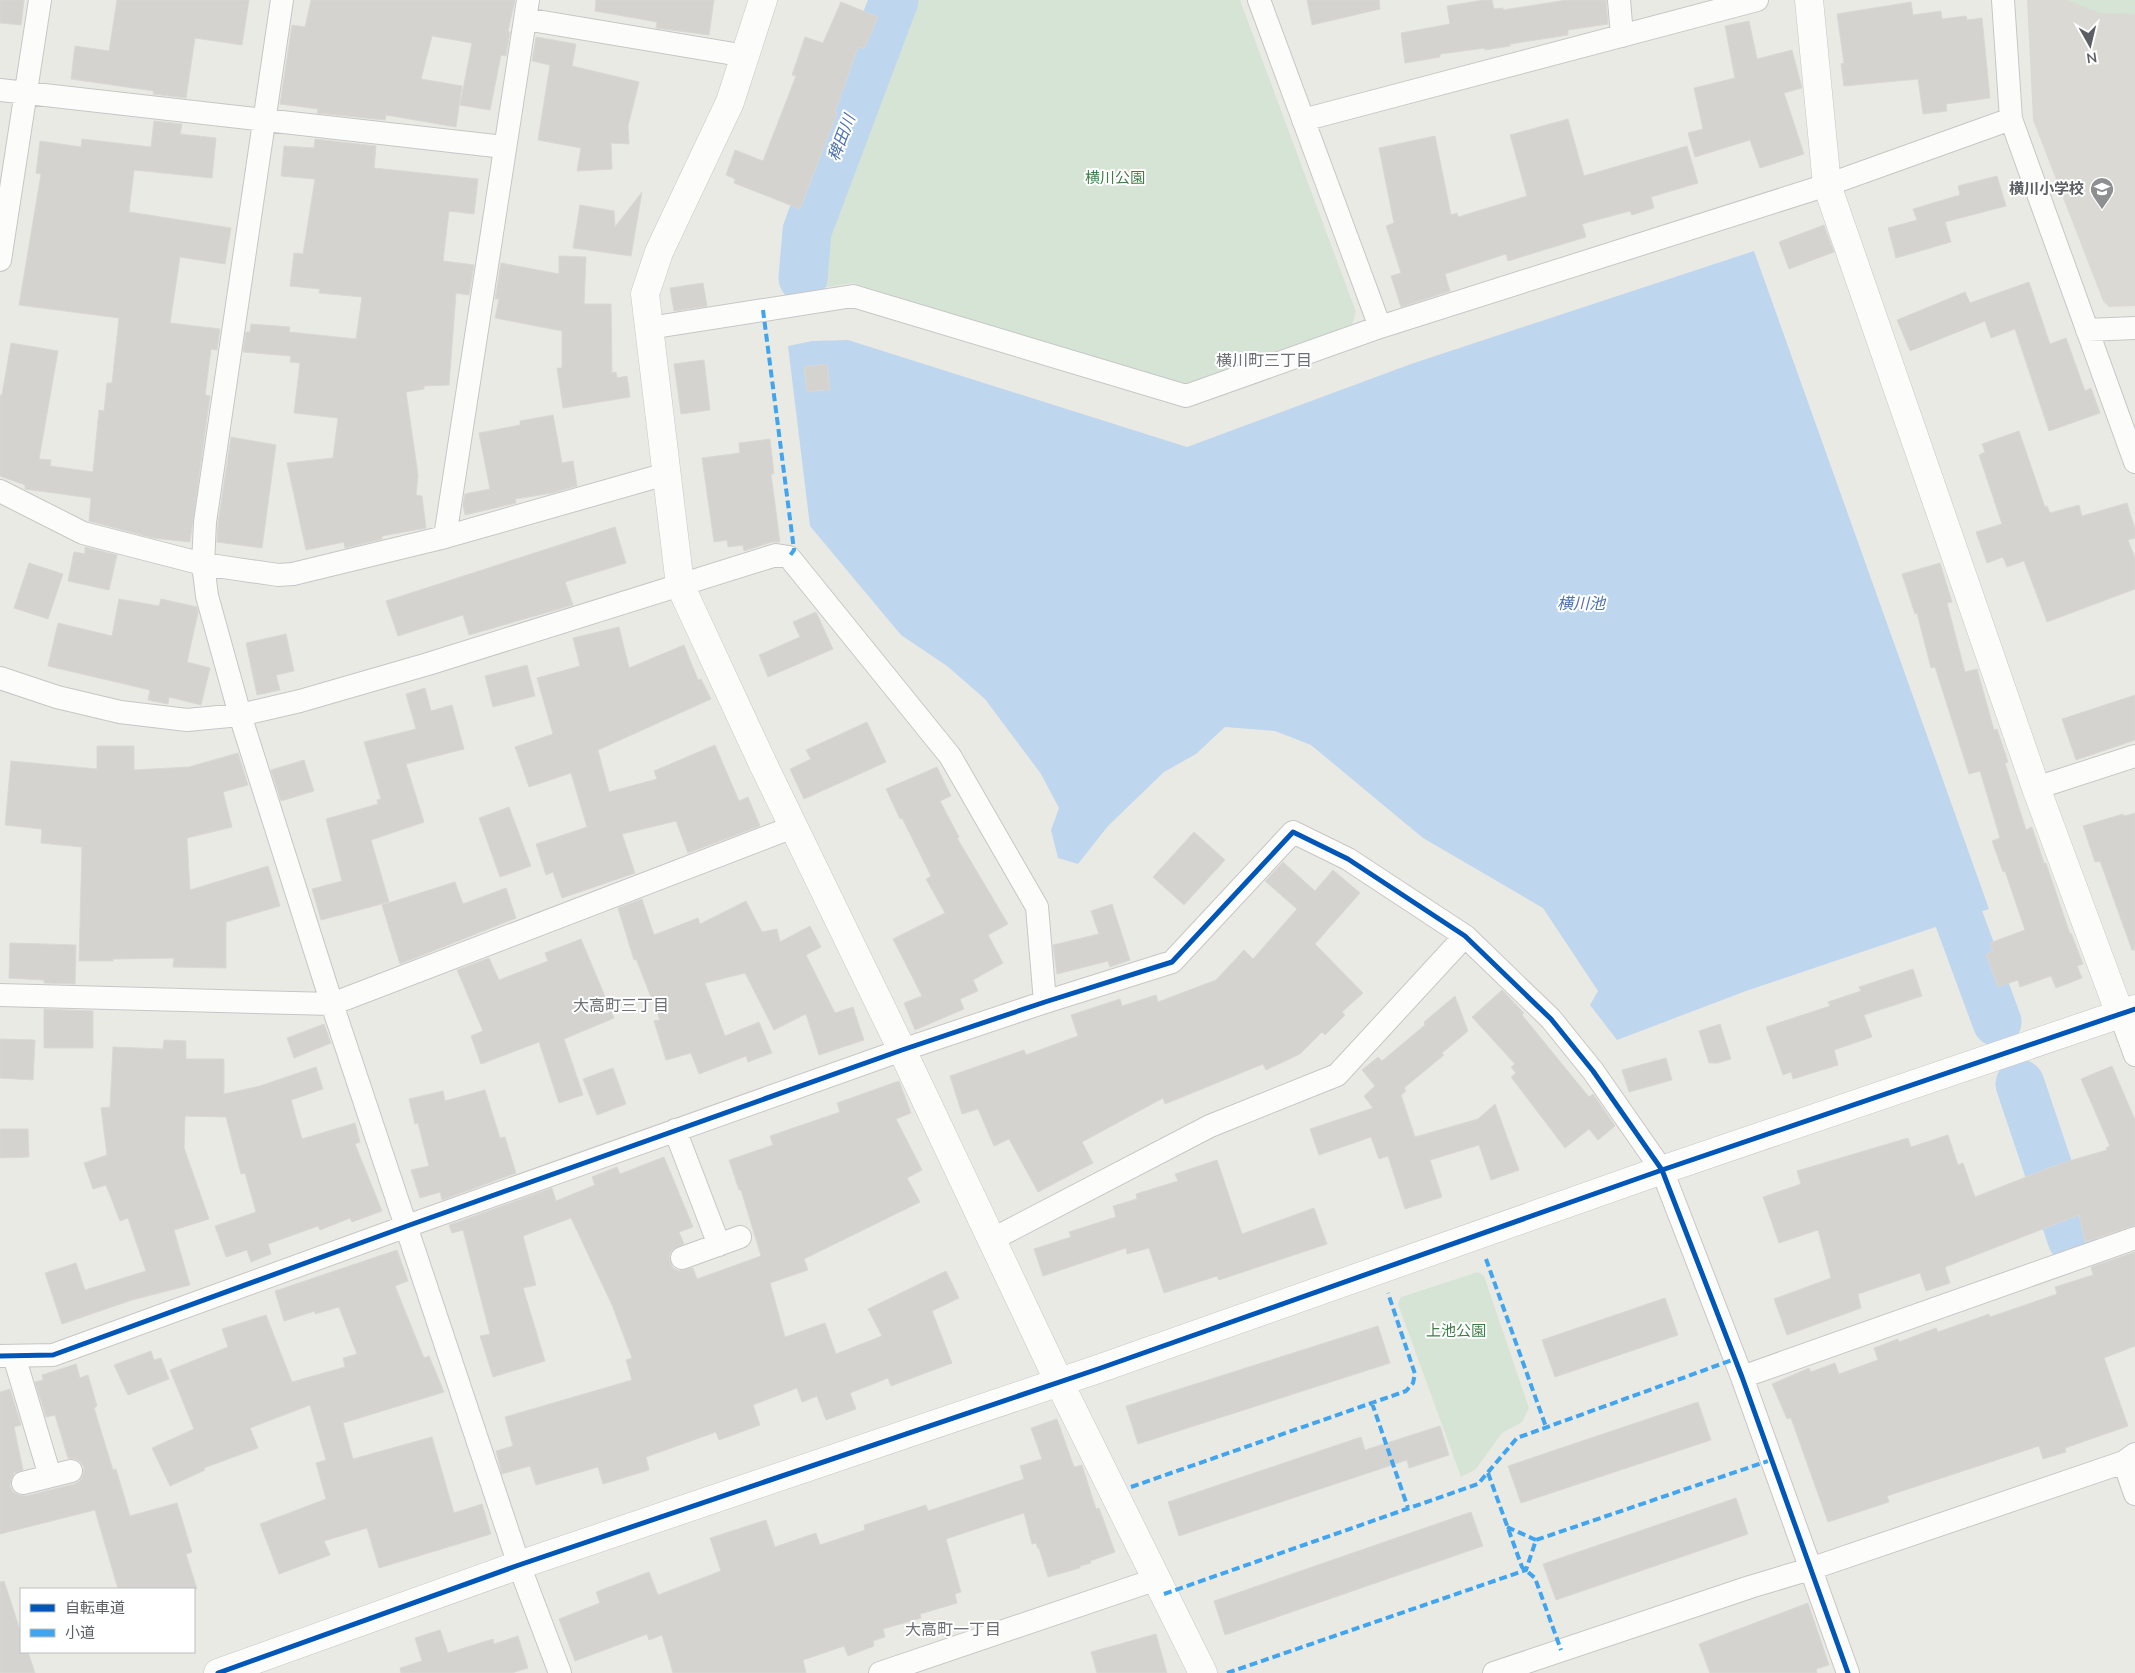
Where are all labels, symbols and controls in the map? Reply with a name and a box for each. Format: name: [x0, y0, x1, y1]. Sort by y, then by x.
north arrow: [2065, 20, 2115, 70]
text: N: [2085, 47, 2098, 68]
water label: 稗田川: [823, 110, 862, 164]
park label: 横川公園: [1085, 168, 1145, 188]
school or university icon: 横川小学校: [2089, 176, 2115, 210]
place label: 横川小学校: [2009, 179, 2084, 199]
district label: 横川町三丁目: [1216, 350, 1312, 372]
water label: 横川池: [1557, 593, 1607, 615]
district label: 大高町三丁目: [573, 995, 669, 1017]
park label: 上池公園: [1426, 1321, 1486, 1341]
legend: [20, 1588, 195, 1653]
text: 自転車道: [65, 1598, 125, 1618]
district label: 大高町一丁目: [905, 1619, 1001, 1641]
text: 小道: [65, 1623, 95, 1643]

